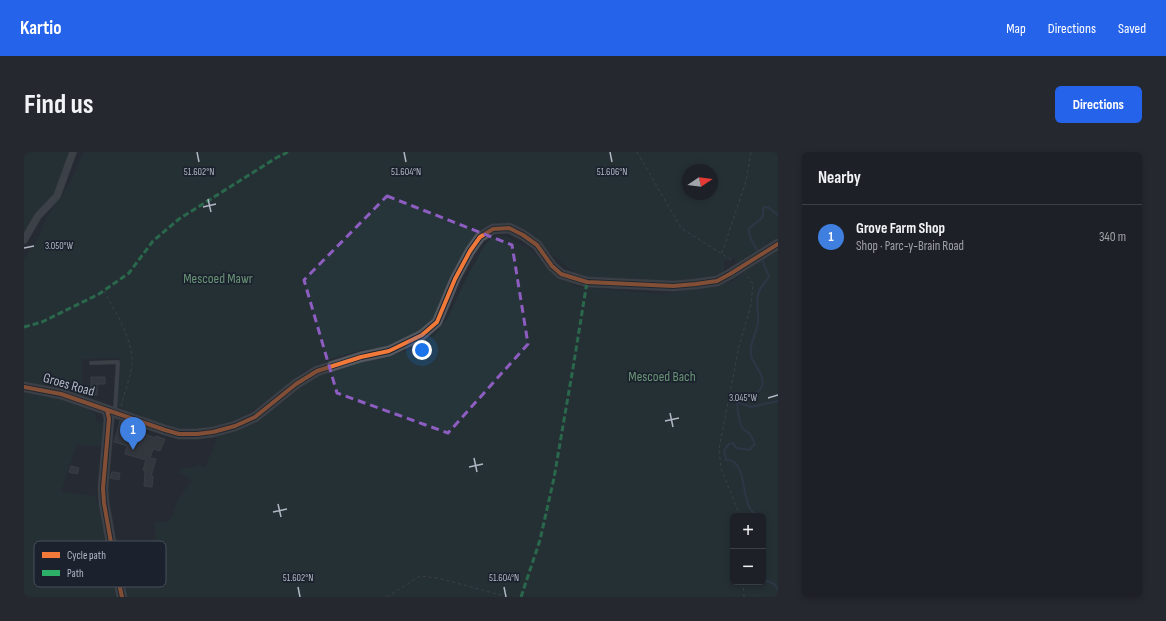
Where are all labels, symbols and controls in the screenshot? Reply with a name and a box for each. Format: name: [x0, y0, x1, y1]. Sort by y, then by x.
text: Kartio: [20, 17, 62, 40]
text: Map: [1006, 20, 1026, 37]
text: Directions: [1048, 20, 1096, 37]
text: Saved: [1118, 20, 1146, 37]
button: Directions: [1055, 86, 1142, 123]
text: Find us: [24, 88, 93, 121]
north arrow: [682, 164, 718, 200]
text: 51.602°N: [184, 166, 214, 178]
text: 51.604°N: [391, 166, 421, 178]
text: 51.606°N: [597, 166, 627, 178]
text: Nearby: [818, 168, 861, 188]
text: Grove Farm Shop: [856, 219, 945, 238]
text: 1: [828, 229, 834, 245]
text: 340 m: [1099, 229, 1126, 245]
text: Shop · Parc-y-Brain Road: [856, 238, 964, 254]
text: 3.050°W: [45, 240, 74, 252]
park label: Mescoed Mawr: [183, 270, 253, 287]
your location: [412, 340, 432, 360]
park label: Mescoed Bach: [628, 368, 696, 385]
street label: Groes Road: [41, 369, 97, 400]
text: 3.045°W: [729, 392, 757, 404]
pin: 1: [120, 417, 146, 450]
map controls: [730, 513, 766, 585]
button: +: [730, 513, 766, 549]
legend: [34, 541, 166, 587]
text: Cycle path: [67, 549, 106, 562]
button: −: [730, 549, 766, 585]
text: Path: [67, 567, 84, 580]
text: 51.602°N: [283, 572, 313, 584]
text: 51.604°N: [489, 572, 519, 584]

